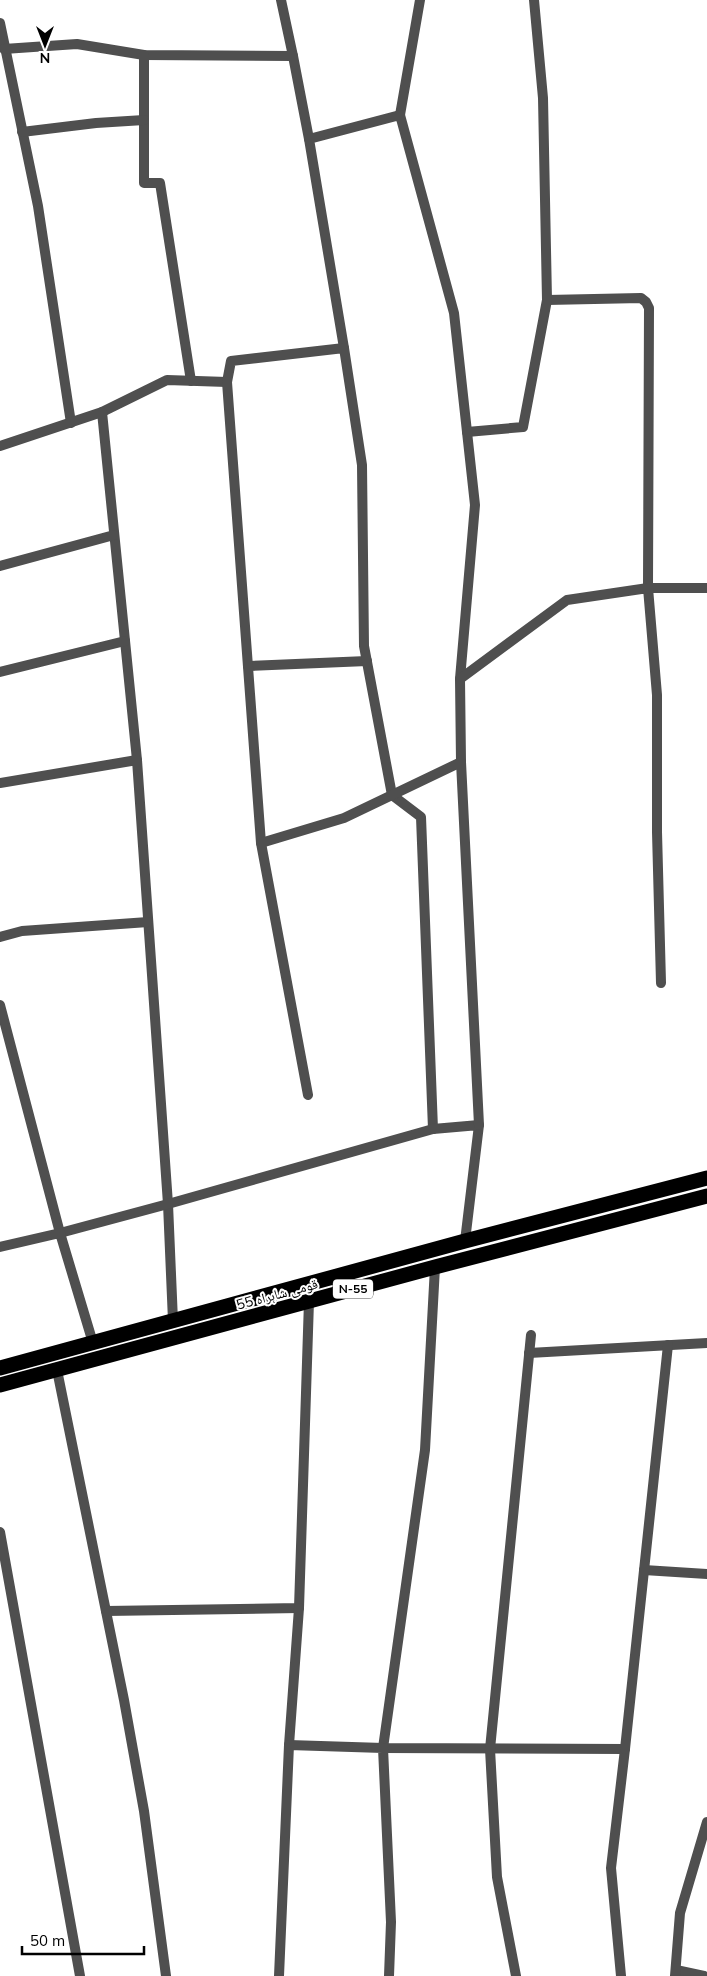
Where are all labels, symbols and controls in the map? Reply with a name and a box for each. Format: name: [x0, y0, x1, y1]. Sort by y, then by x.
north arrow: [20, 20, 70, 70]
text: N: [40, 49, 50, 67]
street label: قومی شاہراہ 55: [234, 1274, 320, 1314]
road number: N-55: [333, 1280, 373, 1298]
scale bar: [22, 1924, 145, 1956]
text: 50 m: [30, 1931, 65, 1950]

